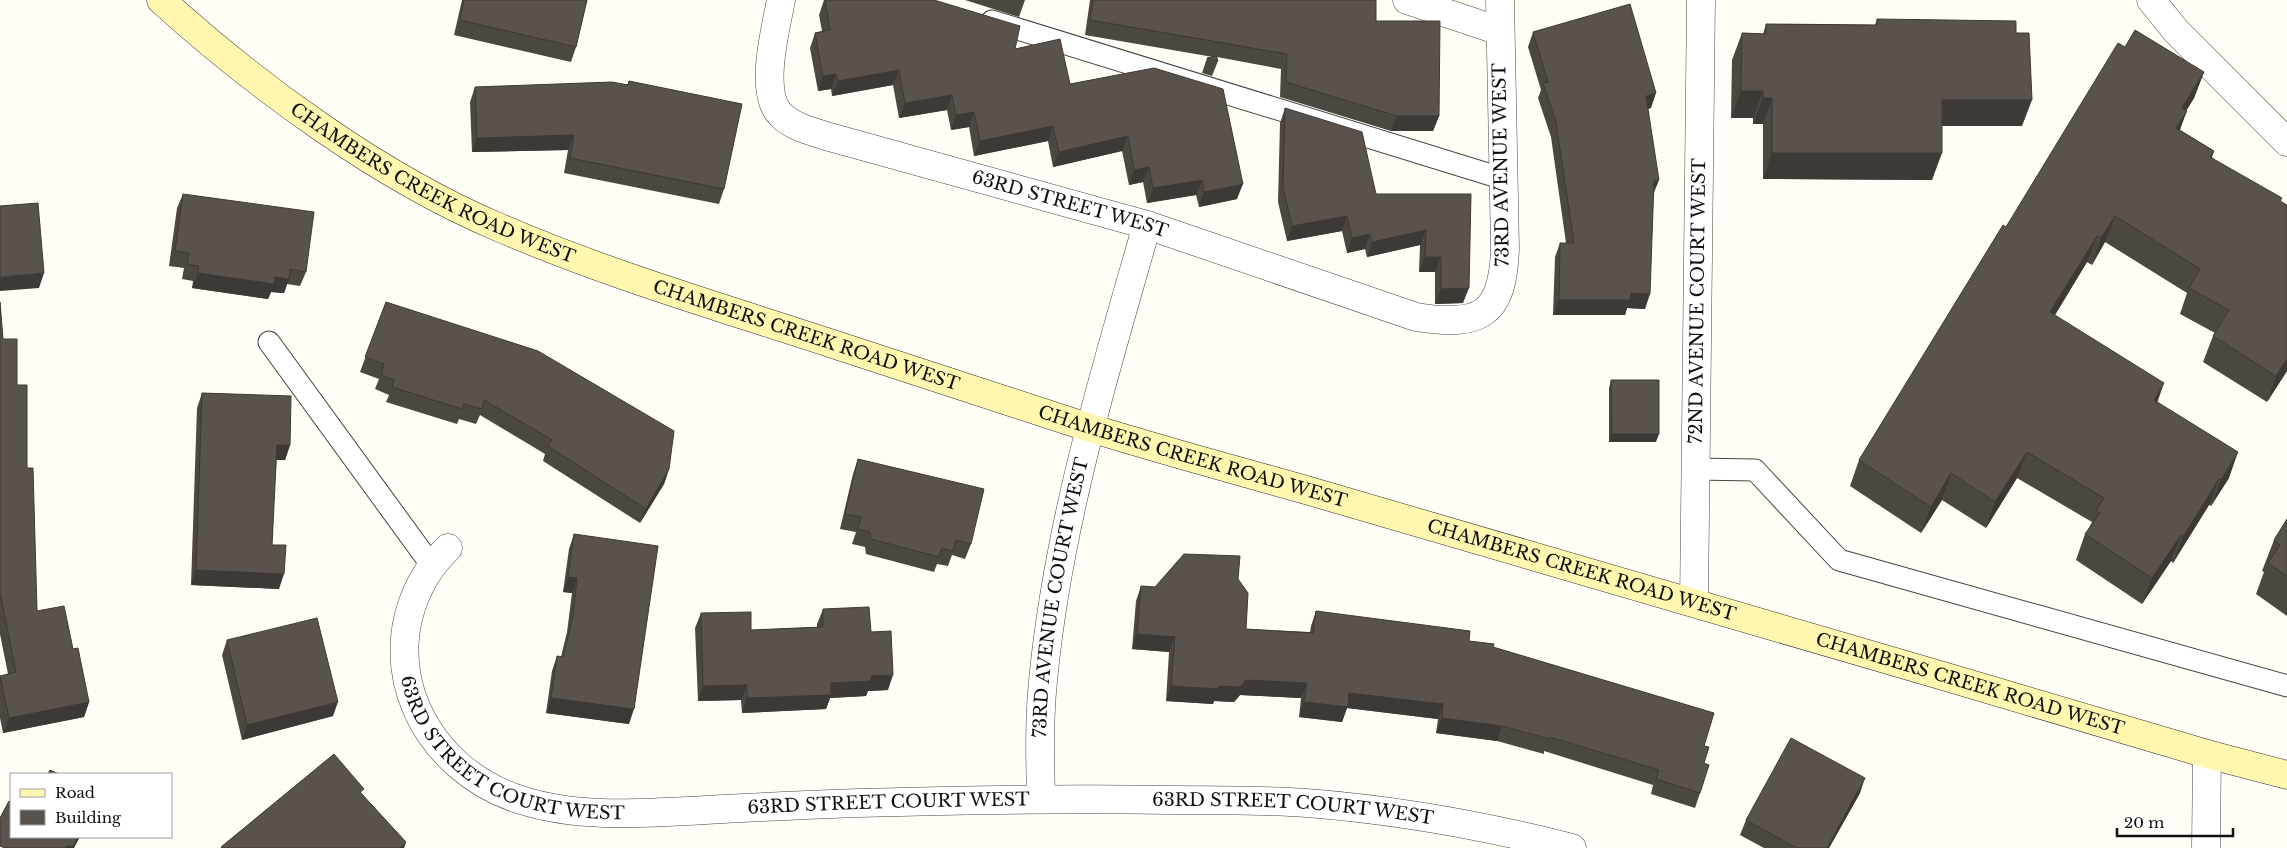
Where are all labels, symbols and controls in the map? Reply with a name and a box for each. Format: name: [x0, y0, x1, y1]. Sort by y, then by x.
street label: 73RD AVENUE WEST: [1488, 62, 1514, 267]
street label: CHAMBERS CREEK ROAD WEST: [286, 98, 579, 268]
street label: 72ND AVENUE COURT WEST: [1685, 158, 1710, 444]
street label: 63RD STREET WEST: [969, 166, 1171, 243]
street label: CHAMBERS CREEK ROAD WEST: [650, 275, 963, 396]
street label: CHAMBERS CREEK ROAD WEST: [1035, 401, 1350, 512]
street label: 73RD AVENUE COURT WEST: [1029, 455, 1093, 738]
street label: CHAMBERS CREEK ROAD WEST: [1424, 515, 1739, 626]
street label: CHAMBERS CREEK ROAD WEST: [1813, 628, 2128, 740]
street label: 63RD STREET COURT WEST: [396, 673, 625, 824]
legend: [10, 773, 172, 838]
text: Road: [55, 783, 95, 802]
street label: 63RD STREET COURT WEST: [747, 788, 1030, 819]
street label: 63RD STREET COURT WEST: [1152, 789, 1436, 830]
scale bar: [2117, 806, 2233, 838]
text: Building: [55, 808, 122, 827]
text: 20 m: [2124, 813, 2164, 832]

